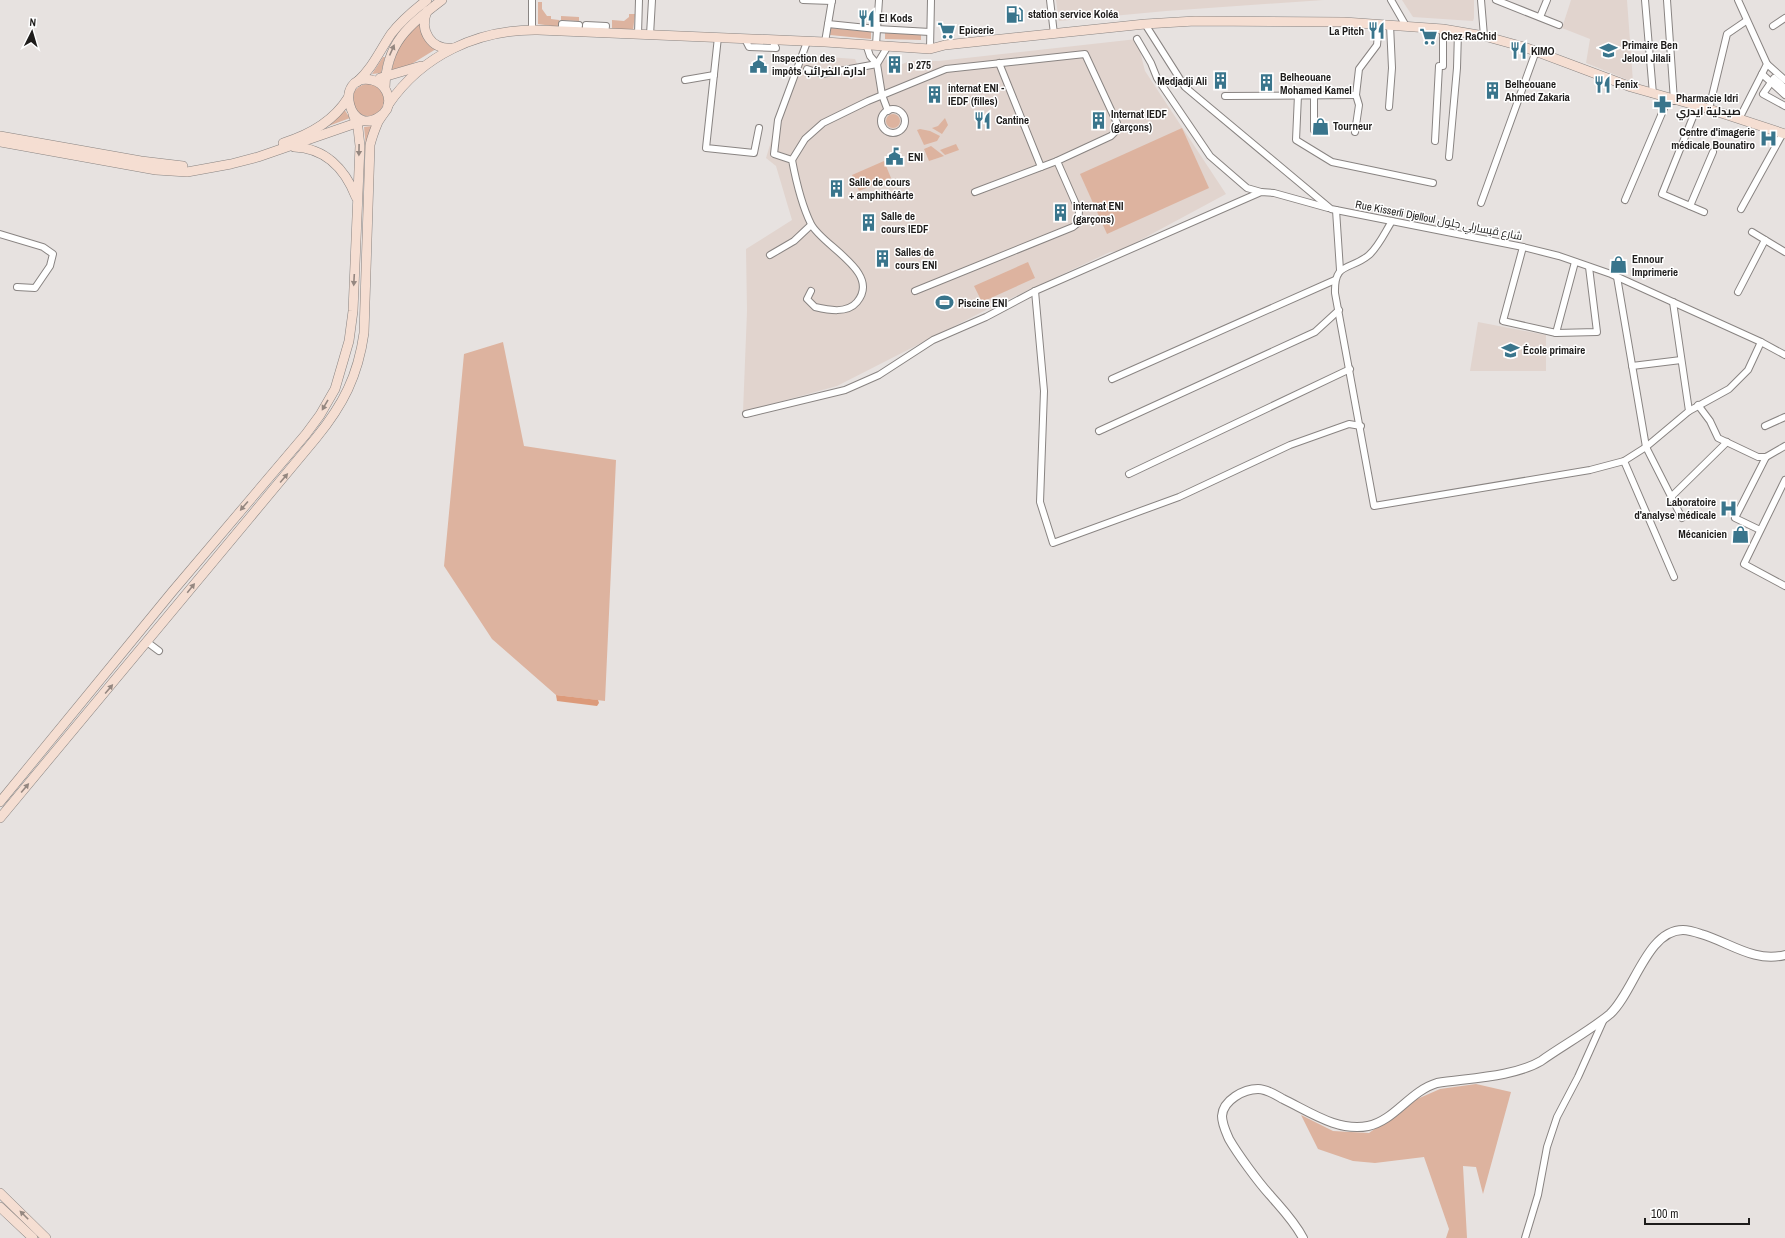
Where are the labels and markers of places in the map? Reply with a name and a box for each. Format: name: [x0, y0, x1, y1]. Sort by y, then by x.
fuel station icon: station service Koléa: [1005, 4, 1025, 24]
place label: station service Koléa: [1028, 7, 1118, 21]
restaurant icon: El Kods: [856, 8, 876, 28]
place label: El Kods: [879, 11, 913, 25]
supermarket icon: Epicerie: [936, 20, 956, 40]
restaurant icon: La Pitch: [1367, 21, 1387, 41]
place label: Epicerie: [959, 23, 994, 37]
place label: La Pitch: [1329, 24, 1364, 38]
supermarket icon: Chez RaChid: [1418, 26, 1438, 46]
place label: Chez RaChid: [1441, 29, 1497, 43]
place label: Primaire Ben Jeloul Jilali: [1622, 38, 1678, 65]
restaurant icon: KIMO: [1508, 41, 1528, 61]
school or university icon: Primaire Ben Jeloul Jilali: [1599, 41, 1619, 61]
place label: KIMO: [1531, 44, 1555, 58]
place label: Inspection des impôts ادارة الضرائب: [772, 51, 866, 78]
public building icon: Inspection des impôts ادارة الضرائب: [749, 54, 769, 74]
building icon: p 275: [885, 55, 905, 75]
place label: p 275: [908, 58, 931, 72]
place label: Belheouane Mohamed Kamel: [1280, 70, 1352, 97]
building icon: Medjadji Ali: [1210, 71, 1230, 91]
building icon: Belheouane Mohamed Kamel: [1257, 73, 1277, 93]
place label: Medjadji Ali: [1157, 74, 1207, 88]
restaurant icon: Fenix: [1592, 74, 1612, 94]
place label: Belheouane Ahmed Zakaria: [1505, 77, 1570, 104]
place label: Fenix: [1615, 77, 1638, 91]
building icon: Belheouane Ahmed Zakaria: [1482, 80, 1502, 100]
place label: internat ENI - IEDF (filles): [948, 81, 1004, 108]
building icon: internat ENI - IEDF (filles): [925, 84, 945, 104]
place label: Pharmacie Idri صيدلية ايدري: [1676, 91, 1741, 121]
pharmacy icon: Pharmacie Idri صيدلية ايدري: [1653, 94, 1673, 114]
place label: Internat IEDF (garçons): [1111, 107, 1168, 134]
restaurant icon: Cantine: [973, 110, 993, 130]
building icon: Internat IEDF (garçons): [1088, 110, 1108, 130]
place label: Cantine: [996, 113, 1029, 127]
shop icon: Tourneur: [1310, 116, 1330, 136]
place label: Tourneur: [1333, 119, 1372, 133]
place label: Centre d'imagerie médicale Bounatiro: [1671, 125, 1755, 152]
hospital icon: Centre d'imagerie médicale Bounatiro: [1758, 128, 1778, 148]
public building icon: ENI: [885, 147, 905, 167]
place label: ENI: [908, 150, 923, 164]
place label: Salle de cours + amphithéârte: [849, 175, 913, 202]
building icon: Salle de cours + amphithéârte: [826, 178, 846, 198]
place label: internat ENI (garçons): [1073, 199, 1124, 226]
building icon: internat ENI (garçons): [1050, 202, 1070, 222]
place label: Salle de cours IEDF: [881, 209, 929, 236]
building icon: Salle de cours IEDF: [858, 212, 878, 232]
place label: Salles de cours ENI: [895, 245, 937, 272]
building icon: Salles de cours ENI: [872, 248, 892, 268]
place label: Ennour Imprimerie: [1632, 252, 1678, 279]
shop icon: Ennour Imprimerie: [1609, 255, 1629, 275]
sports icon: Piscine ENI: [935, 293, 955, 313]
place label: Piscine ENI: [958, 296, 1007, 310]
school or university icon: École primaire: [1500, 340, 1520, 360]
place label: École primaire: [1523, 343, 1585, 357]
place label: Laboratoire d'analyse médicale: [1634, 495, 1716, 522]
hospital icon: Laboratoire d'analyse médicale: [1719, 498, 1739, 518]
shop icon: Mécanicien: [1730, 524, 1750, 544]
place label: Mécanicien: [1678, 527, 1727, 541]

